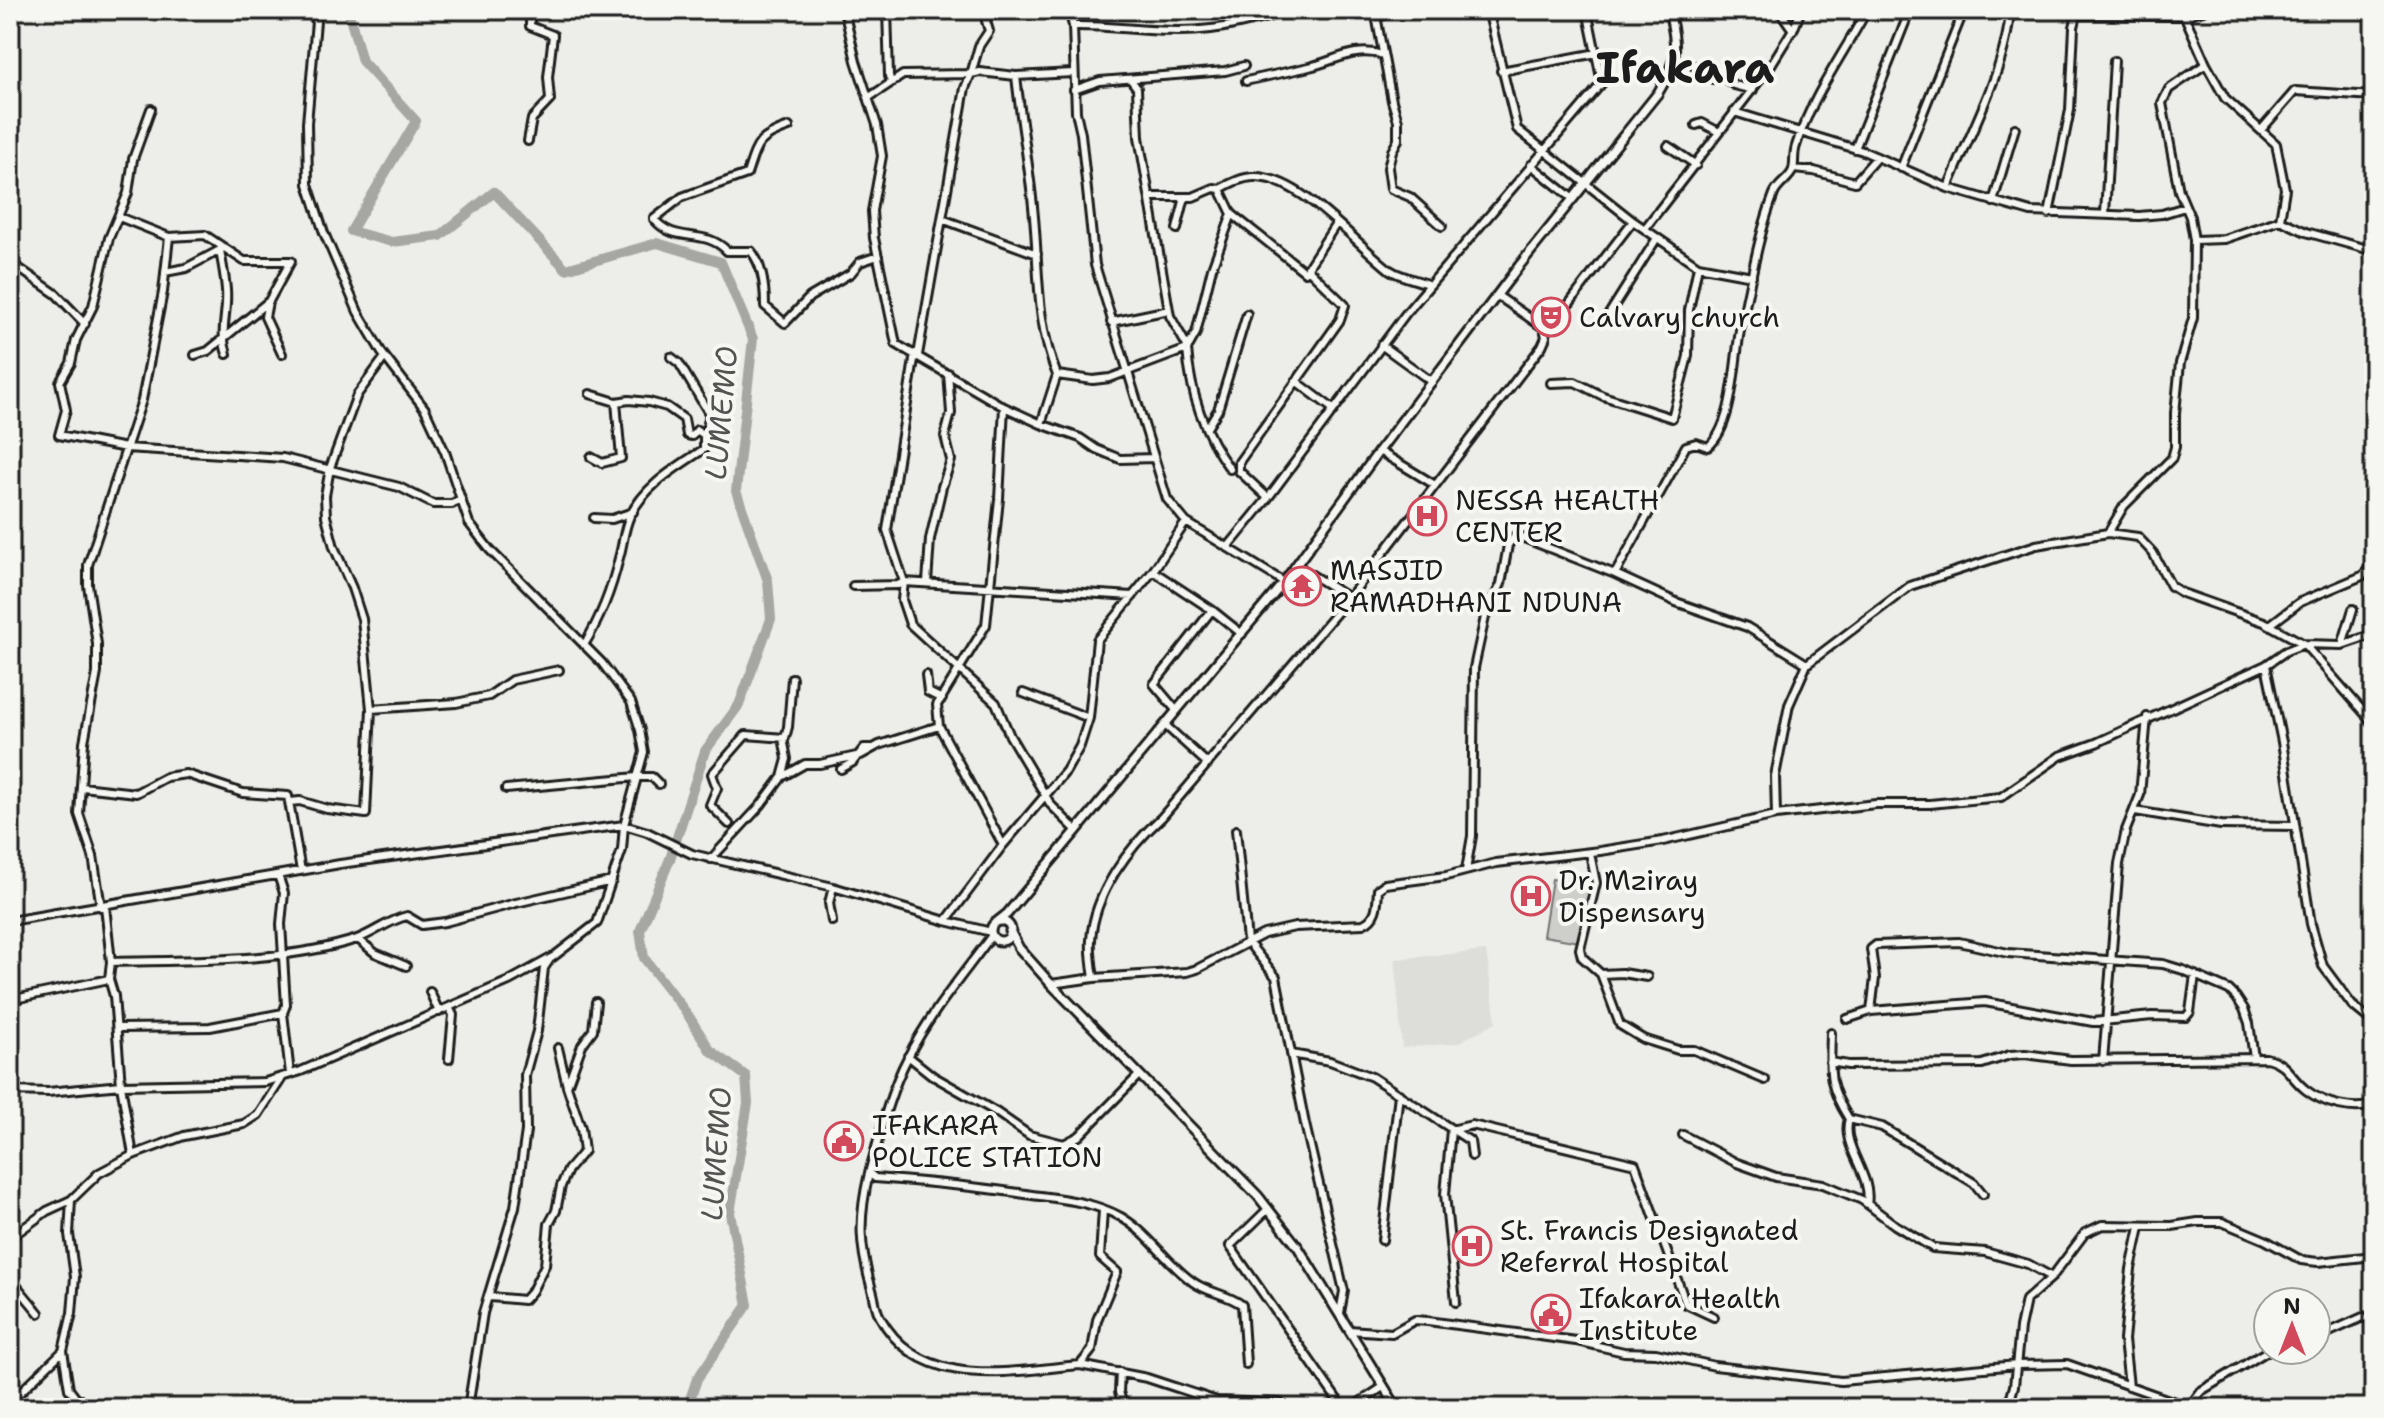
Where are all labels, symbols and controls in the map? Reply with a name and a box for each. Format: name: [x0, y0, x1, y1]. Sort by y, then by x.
district label: Ifakara: [1596, 38, 1774, 97]
theatre icon: Calvary church: [1530, 296, 1572, 338]
place label: Calvary church: [1579, 298, 1780, 336]
water label: LUMEMO: [695, 344, 747, 482]
place label: NESSA HEALTH CENTER: [1455, 481, 1659, 551]
hospital icon: NESSA HEALTH CENTER: [1406, 495, 1448, 537]
place label: MASJID RAMADHANI NDUNA: [1330, 551, 1622, 621]
temple icon: MASJID RAMADHANI NDUNA: [1281, 565, 1323, 607]
place label: Dr. Mziray Dispensary: [1559, 861, 1706, 931]
hospital icon: Dr. Mziray Dispensary: [1510, 875, 1552, 917]
water label: LUMEMO: [691, 1086, 741, 1222]
place label: IFAKARA POLICE STATION: [872, 1106, 1103, 1176]
public building icon: IFAKARA POLICE STATION: [823, 1120, 865, 1162]
place label: St. Francis Designated Referral Hospital: [1500, 1211, 1798, 1281]
hospital icon: St. Francis Designated Referral Hospital: [1451, 1225, 1493, 1267]
place label: Ifakara Health Institute: [1579, 1279, 1781, 1349]
north arrow: [2252, 1286, 2332, 1366]
text: N: [2283, 1292, 2301, 1321]
public building icon: Ifakara Health Institute: [1530, 1293, 1572, 1335]

